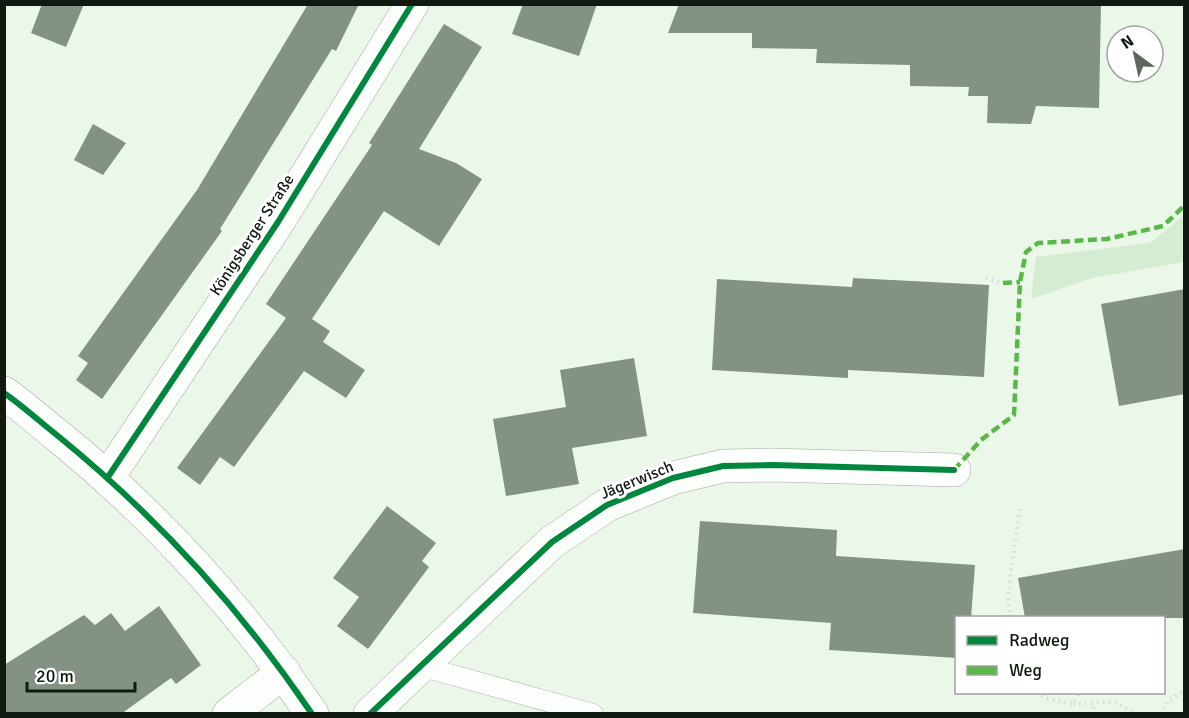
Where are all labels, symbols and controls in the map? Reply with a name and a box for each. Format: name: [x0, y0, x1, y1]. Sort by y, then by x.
north arrow: [1105, 24, 1165, 84]
text: N: [1117, 31, 1137, 54]
street label: Königsberger Straße: [205, 171, 299, 299]
street label: Jägerwisch: [598, 456, 676, 504]
legend: [955, 616, 1165, 694]
text: Radweg: [1009, 629, 1070, 651]
scale bar: [27, 655, 135, 693]
text: Weg: [1009, 659, 1042, 681]
text: 20 m: [36, 665, 74, 687]

